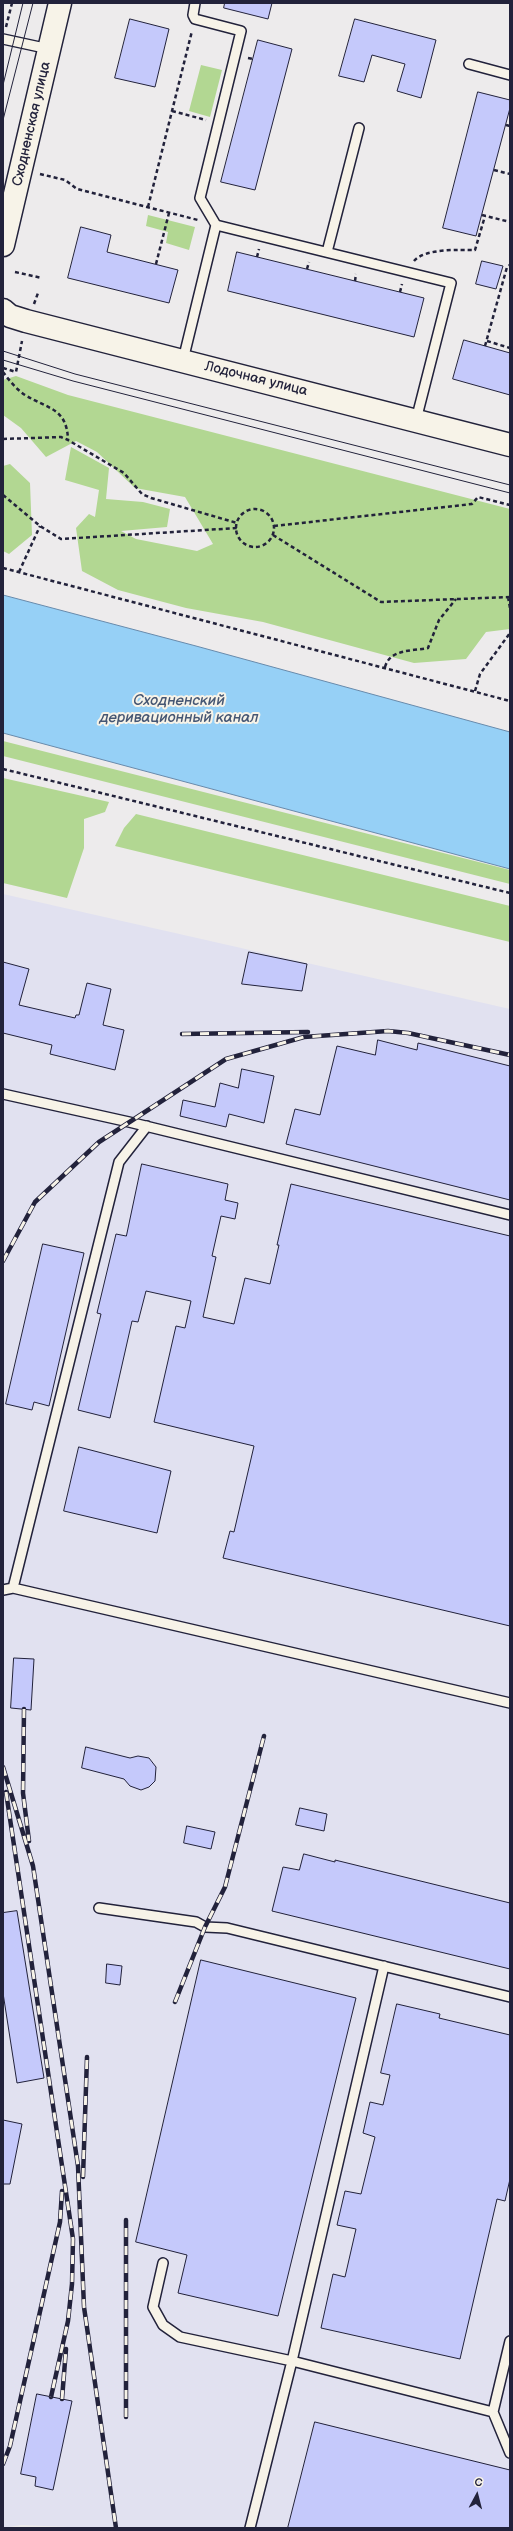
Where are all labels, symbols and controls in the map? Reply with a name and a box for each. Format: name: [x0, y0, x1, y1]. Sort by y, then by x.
street label: Сходненская улица: [9, 60, 55, 188]
street label: Лодочная улица: [203, 358, 309, 400]
water label: Сходненский деривационный канал: [99, 692, 259, 727]
north arrow: [457, 2475, 497, 2515]
text: С: [474, 2476, 483, 2490]

